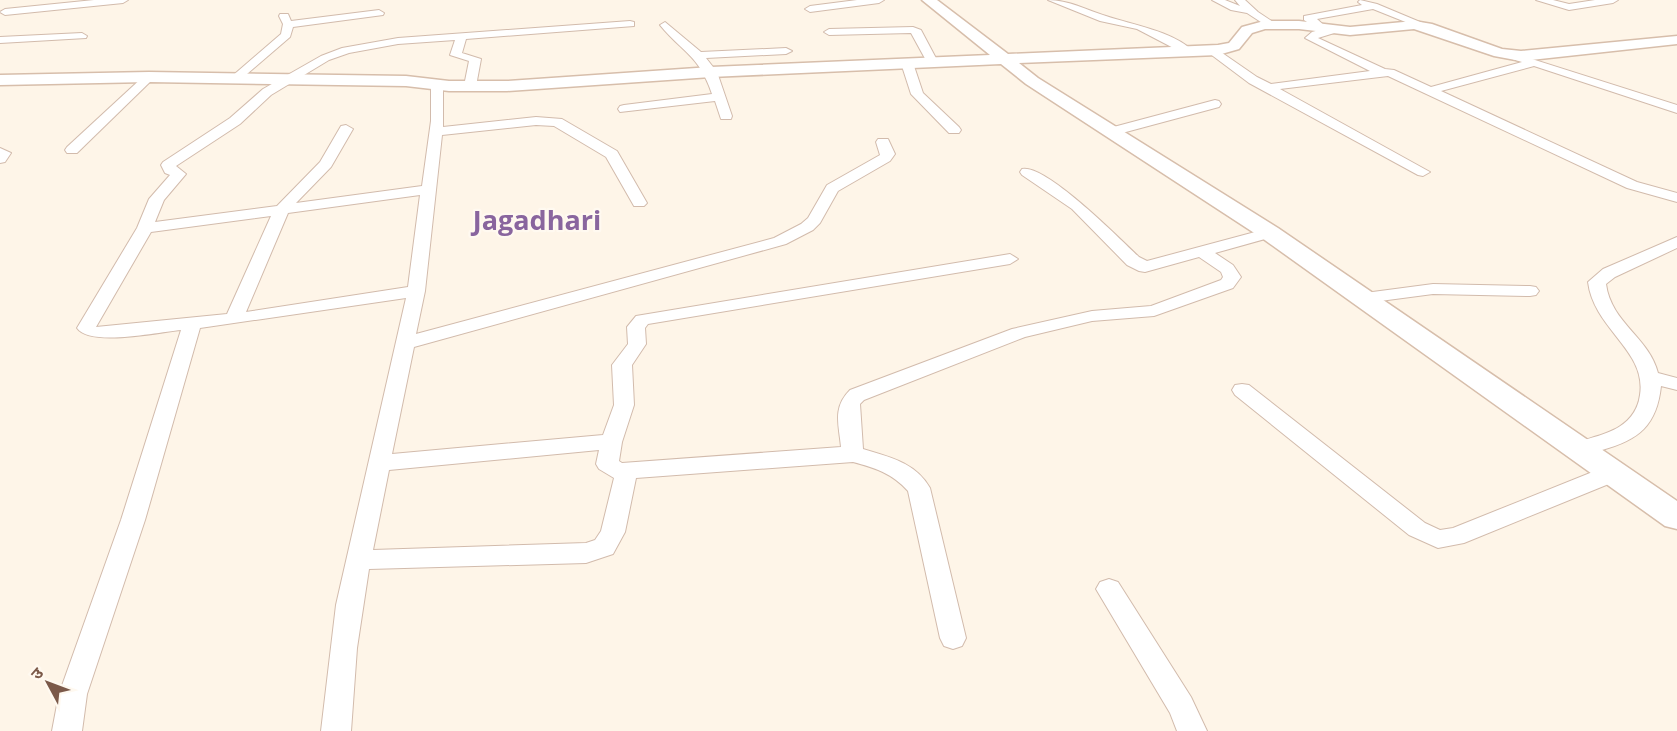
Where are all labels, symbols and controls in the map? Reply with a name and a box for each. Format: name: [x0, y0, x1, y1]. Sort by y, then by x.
district label: Jagadhari: [471, 201, 601, 238]
north arrow: [18, 653, 78, 713]
text: उ: [25, 662, 48, 684]

